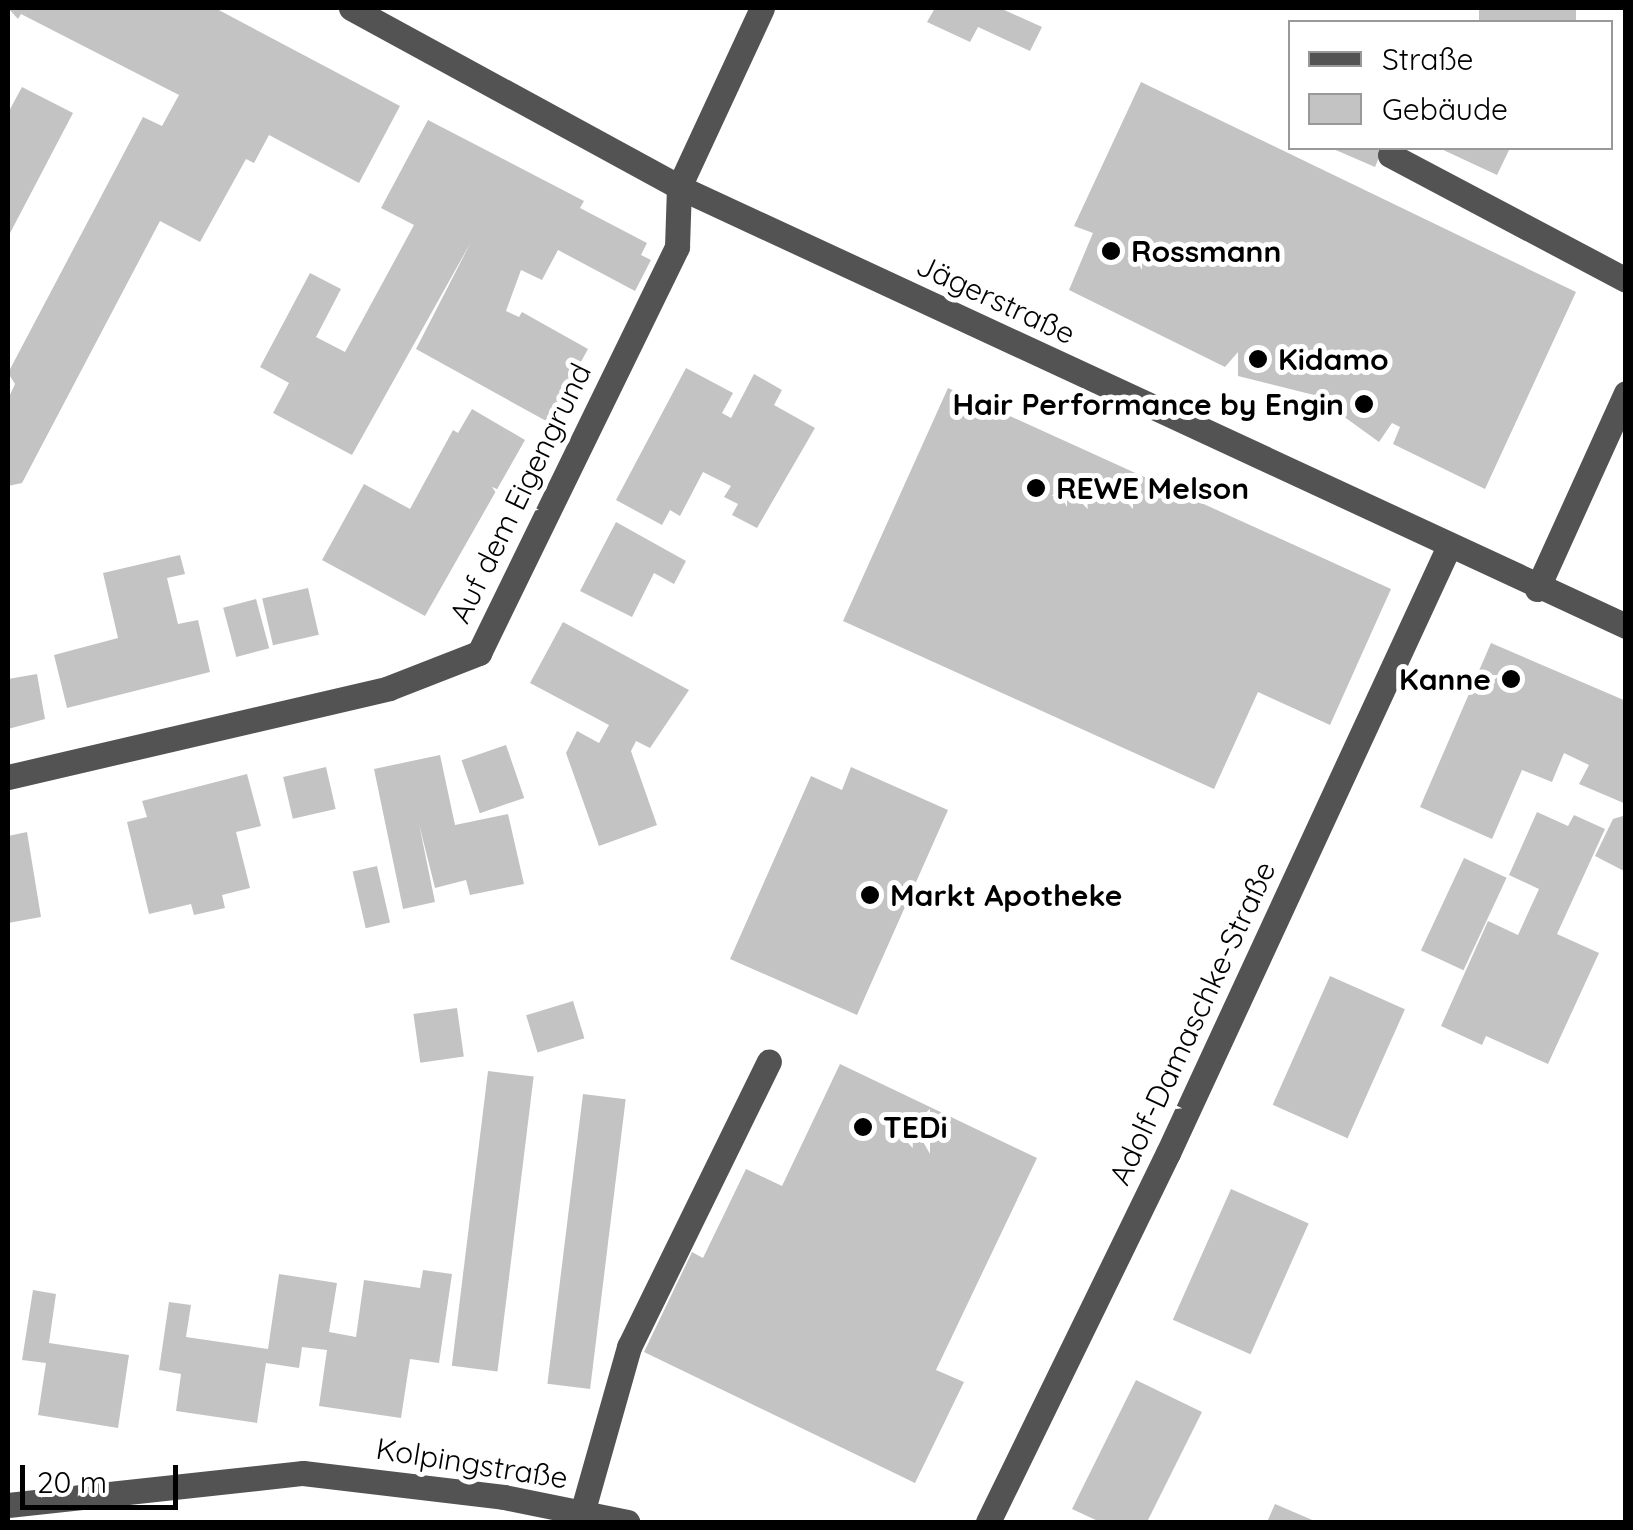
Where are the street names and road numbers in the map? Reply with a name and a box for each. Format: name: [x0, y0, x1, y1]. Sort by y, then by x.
street label: Jägerstraße: [911, 247, 1081, 351]
street label: Auf dem Eigengrund: [441, 357, 599, 629]
street label: Adolf-Damaschke-Straße: [1101, 856, 1283, 1190]
street label: Kolpingstraße: [374, 1430, 570, 1496]

